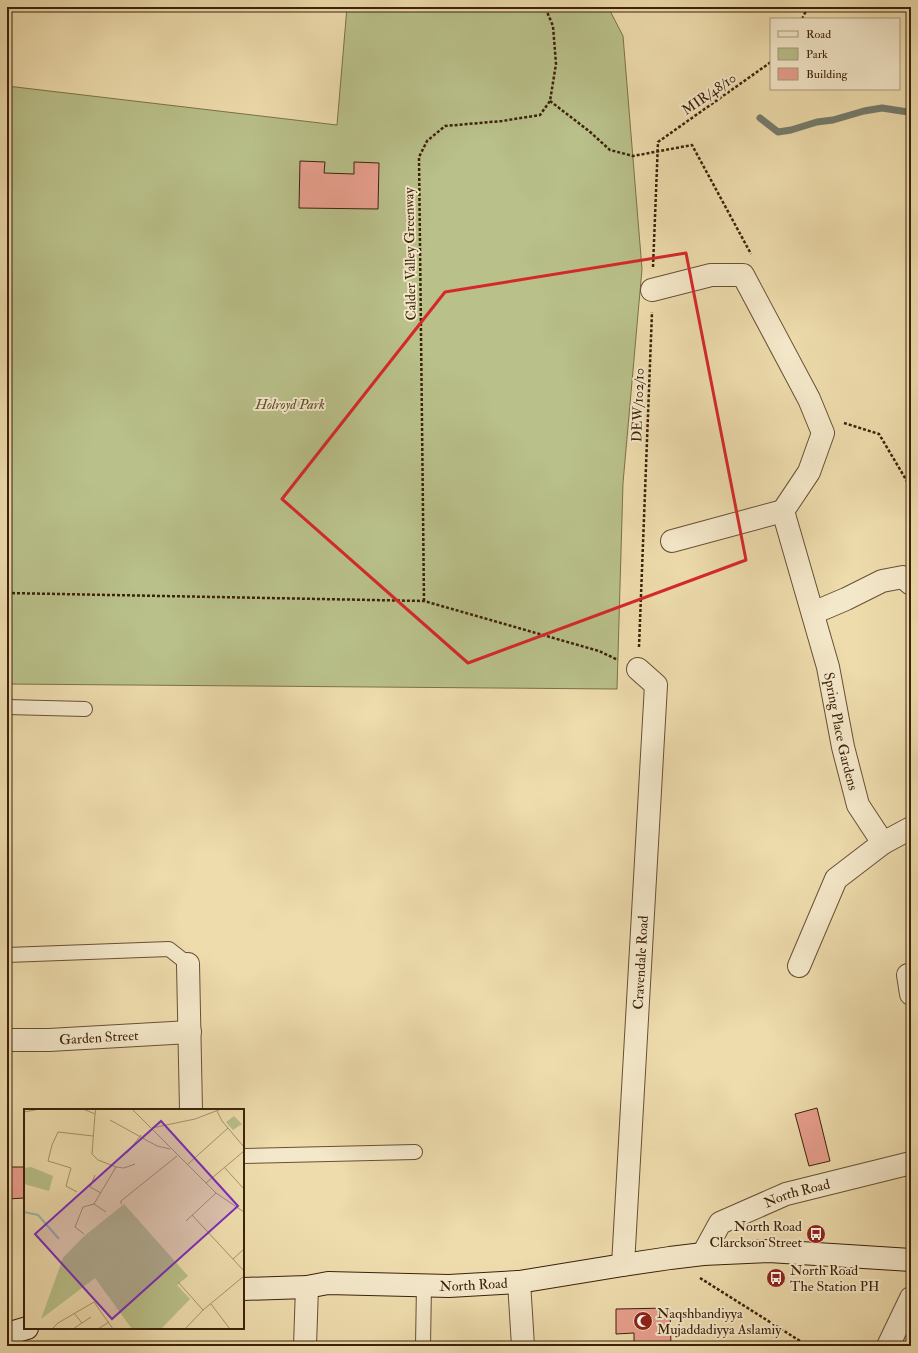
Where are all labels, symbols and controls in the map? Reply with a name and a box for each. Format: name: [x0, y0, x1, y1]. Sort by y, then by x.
legend: [770, 18, 900, 90]
text: Road: [806, 27, 831, 42]
text: Park: [806, 47, 828, 62]
text: Building: [806, 67, 849, 82]
street label: MIR/48/10: [679, 69, 739, 119]
street label: Calder Valley Greenway: [400, 187, 421, 321]
street label: DEW/102/10: [628, 368, 648, 442]
park label: Holroyd Park: [254, 396, 325, 413]
street label: Spring Place Gardens: [821, 671, 862, 792]
street label: Cravendale Road: [629, 915, 651, 1010]
street label: Garden Street: [59, 1026, 139, 1048]
inset map: [24, 1109, 244, 1329]
street label: North Road: [761, 1175, 832, 1211]
place label: North Road Clarckson Street: [710, 1218, 802, 1251]
bus stop icon: North Road Clarckson Street: [805, 1223, 827, 1245]
place label: North Road The Station PH: [790, 1262, 879, 1295]
bus stop icon: North Road The Station PH: [765, 1267, 787, 1289]
street label: North Road: [439, 1274, 508, 1295]
place label: Naqshbandiyya Mujaddadiyya Aslamiy: [657, 1305, 782, 1339]
mosque icon: Naqshbandiyya Mujaddadiyya Aslamiy: [632, 1310, 654, 1332]

